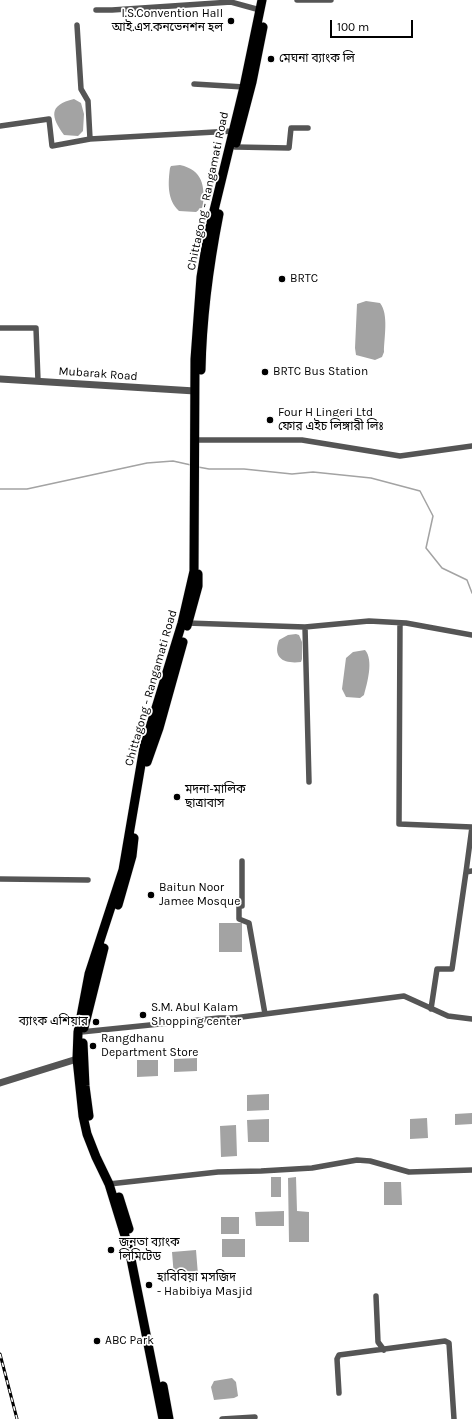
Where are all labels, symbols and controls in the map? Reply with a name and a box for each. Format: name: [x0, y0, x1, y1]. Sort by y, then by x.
place label: I.S.Convention Hall আই.এস.কনভেনশন হল: [112, 7, 223, 35]
scale bar: [332, 12, 415, 38]
marker: I.S.Convention Hall আই.এস.কনভেনশন হল: [226, 16, 236, 26]
text: 100 m: [337, 20, 369, 34]
place label: মেঘনা ব্যাংক লি: [279, 52, 355, 66]
marker: মেঘনা ব্যাংক লি: [266, 54, 276, 64]
street label: Chittagong - Rangamati Road: [184, 110, 232, 272]
place label: BRTC: [290, 272, 318, 286]
marker: BRTC: [277, 274, 287, 284]
street label: Mubarak Road: [58, 364, 138, 384]
place label: BRTC Bus Station: [273, 365, 368, 379]
marker: BRTC Bus Station: [260, 367, 270, 377]
place label: Four H Lingeri Ltd ফোর এইচ লিঙ্গারী লিঃ: [278, 406, 384, 434]
marker: Four H Lingeri Ltd ফোর এইচ লিঙ্গারী লিঃ: [265, 415, 275, 425]
street label: Chittagong - Rangamati Road: [122, 608, 180, 768]
place label: মদনা-মালিক ছাত্রাবাস: [185, 783, 246, 811]
marker: মদনা-মালিক ছাত্রাবাস: [172, 792, 182, 802]
place label: Baitun Noor Jamee Mosque: [159, 881, 240, 909]
marker: Baitun Noor Jamee Mosque: [146, 890, 156, 900]
place label: S.M. Abul Kalam Shopping center: [151, 1001, 241, 1029]
marker: S.M. Abul Kalam Shopping center: [138, 1010, 148, 1020]
place label: ব্যাংক এশিয়ার: [19, 1015, 88, 1029]
marker: ব্যাংক এশিয়ার: [91, 1017, 101, 1027]
place label: Rangdhanu Department Store: [101, 1032, 198, 1060]
marker: Rangdhanu Department Store: [88, 1041, 98, 1051]
place label: জনতা ব্যাংক লিমিটেড: [119, 1236, 180, 1264]
marker: জনতা ব্যাংক লিমিটেড: [106, 1245, 116, 1255]
place label: হাবিবিয়া মসজিদ - Habibiya Masjid: [157, 1271, 253, 1299]
marker: হাবিবিয়া মসজিদ - Habibiya Masjid: [144, 1280, 154, 1290]
place label: ABC Park: [105, 1334, 154, 1348]
marker: ABC Park: [92, 1336, 102, 1346]

